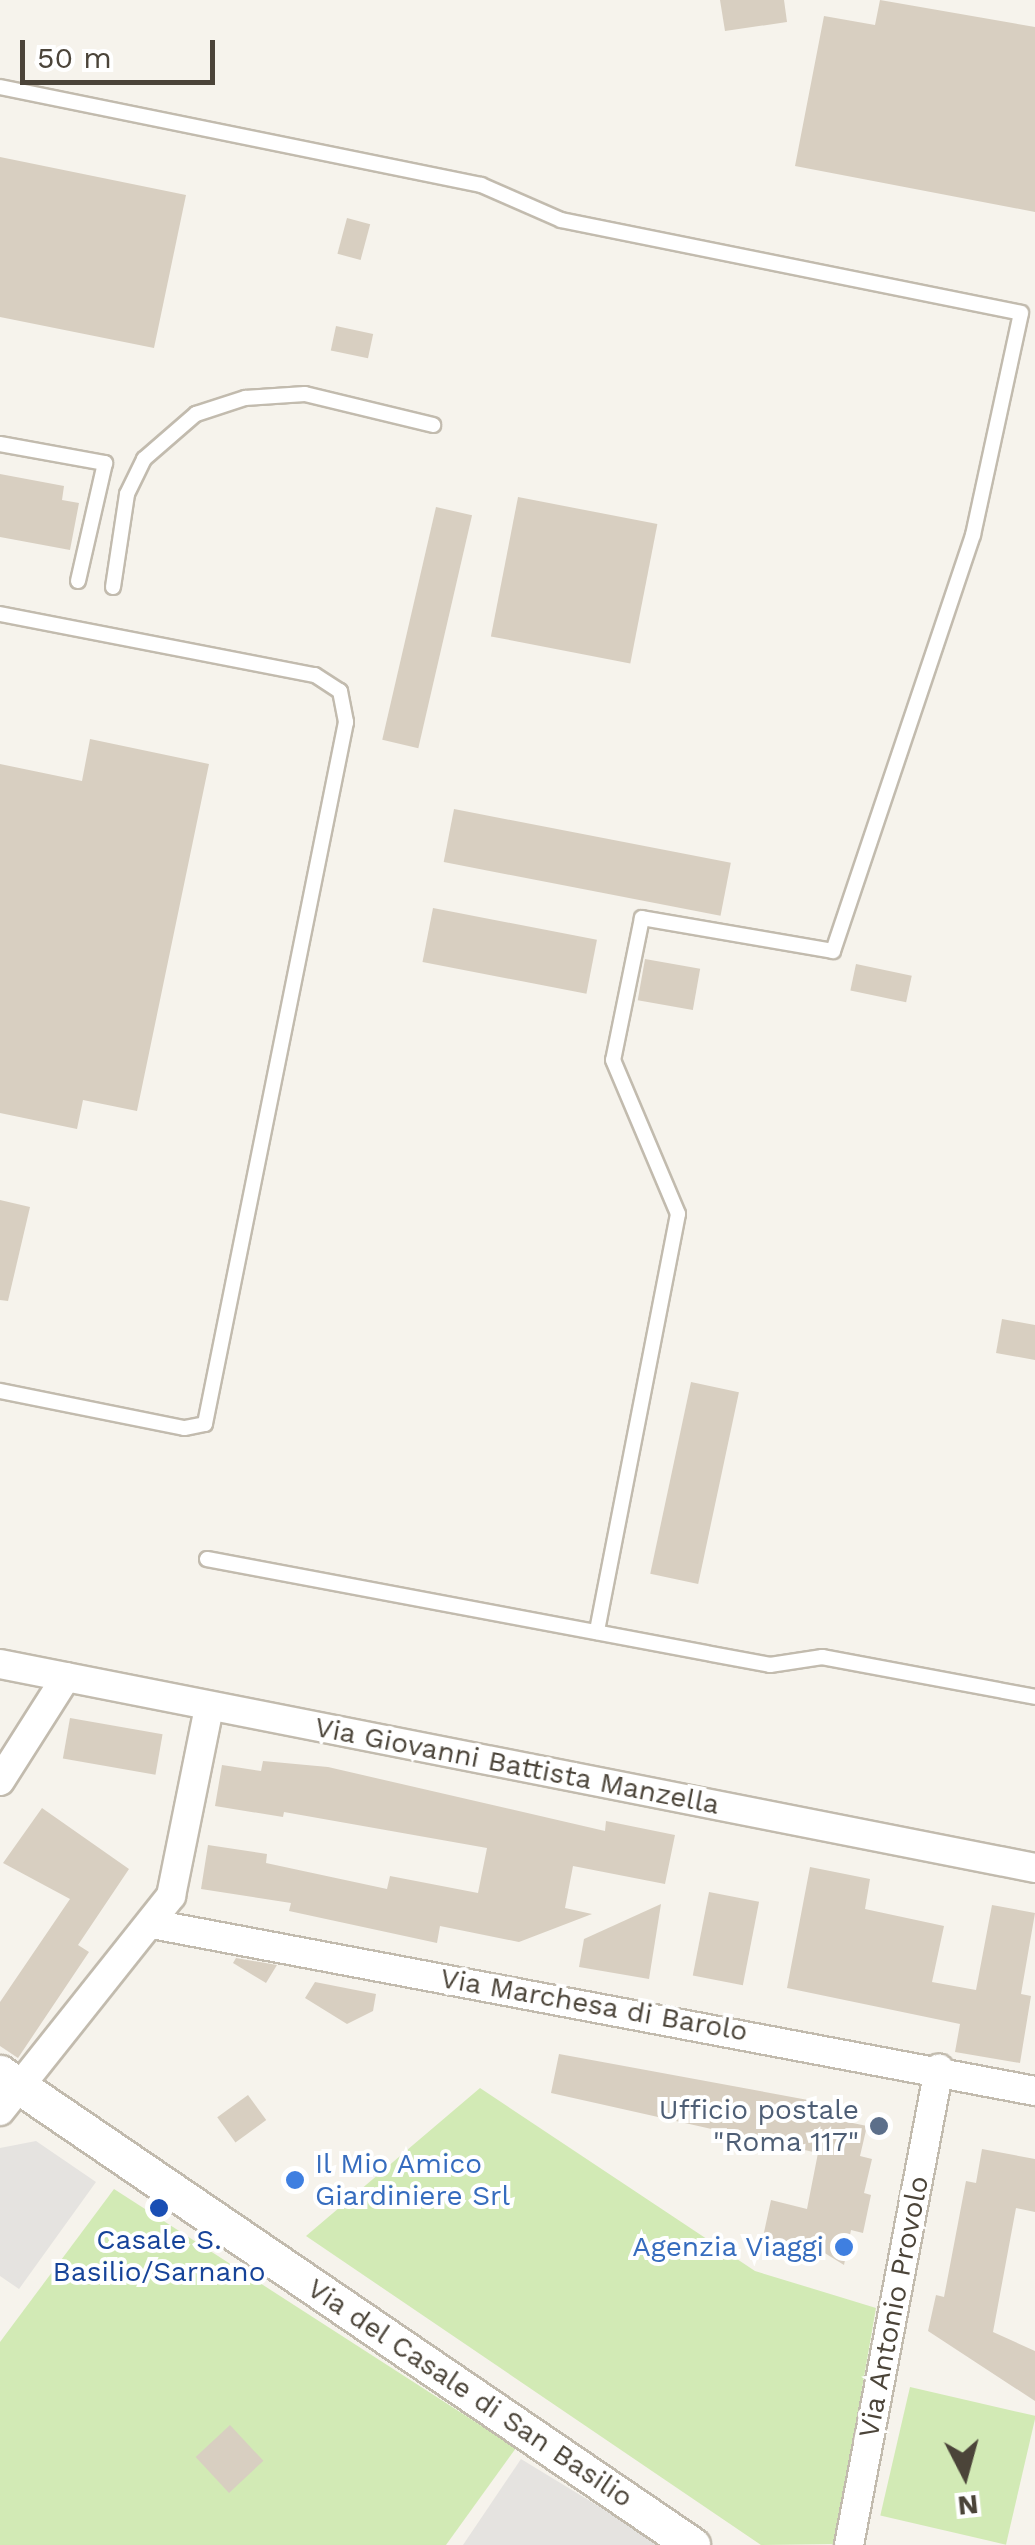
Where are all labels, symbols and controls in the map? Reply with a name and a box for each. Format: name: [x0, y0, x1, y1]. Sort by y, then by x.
scale bar: [25, 20, 220, 82]
text: 50 m: [37, 40, 112, 75]
street label: Via Giovanni Battista Manzella: [311, 1710, 723, 1822]
street label: Via Marchesa di Barolo: [437, 1961, 751, 2049]
place label: Ufficio postale "Roma 117": [659, 2093, 859, 2159]
marker: Ufficio postale "Roma 117": [868, 2115, 890, 2137]
place label: Il Mio Amico Giardiniere Srl: [315, 2147, 510, 2213]
marker: Il Mio Amico Giardiniere Srl: [284, 2169, 306, 2191]
street label: Via Antonio Provolo: [852, 2172, 936, 2442]
marker: Casale S. Basilio/Sarnano: [148, 2197, 170, 2219]
place label: Casale S. Basilio/Sarnano: [53, 2223, 265, 2289]
place label: Agenzia Viaggi: [631, 2230, 824, 2264]
marker: Agenzia Viaggi: [833, 2236, 855, 2258]
street label: Via del Casale di San Basilio: [300, 2271, 640, 2515]
north arrow: [915, 2425, 1015, 2525]
text: N: [956, 2488, 980, 2523]

